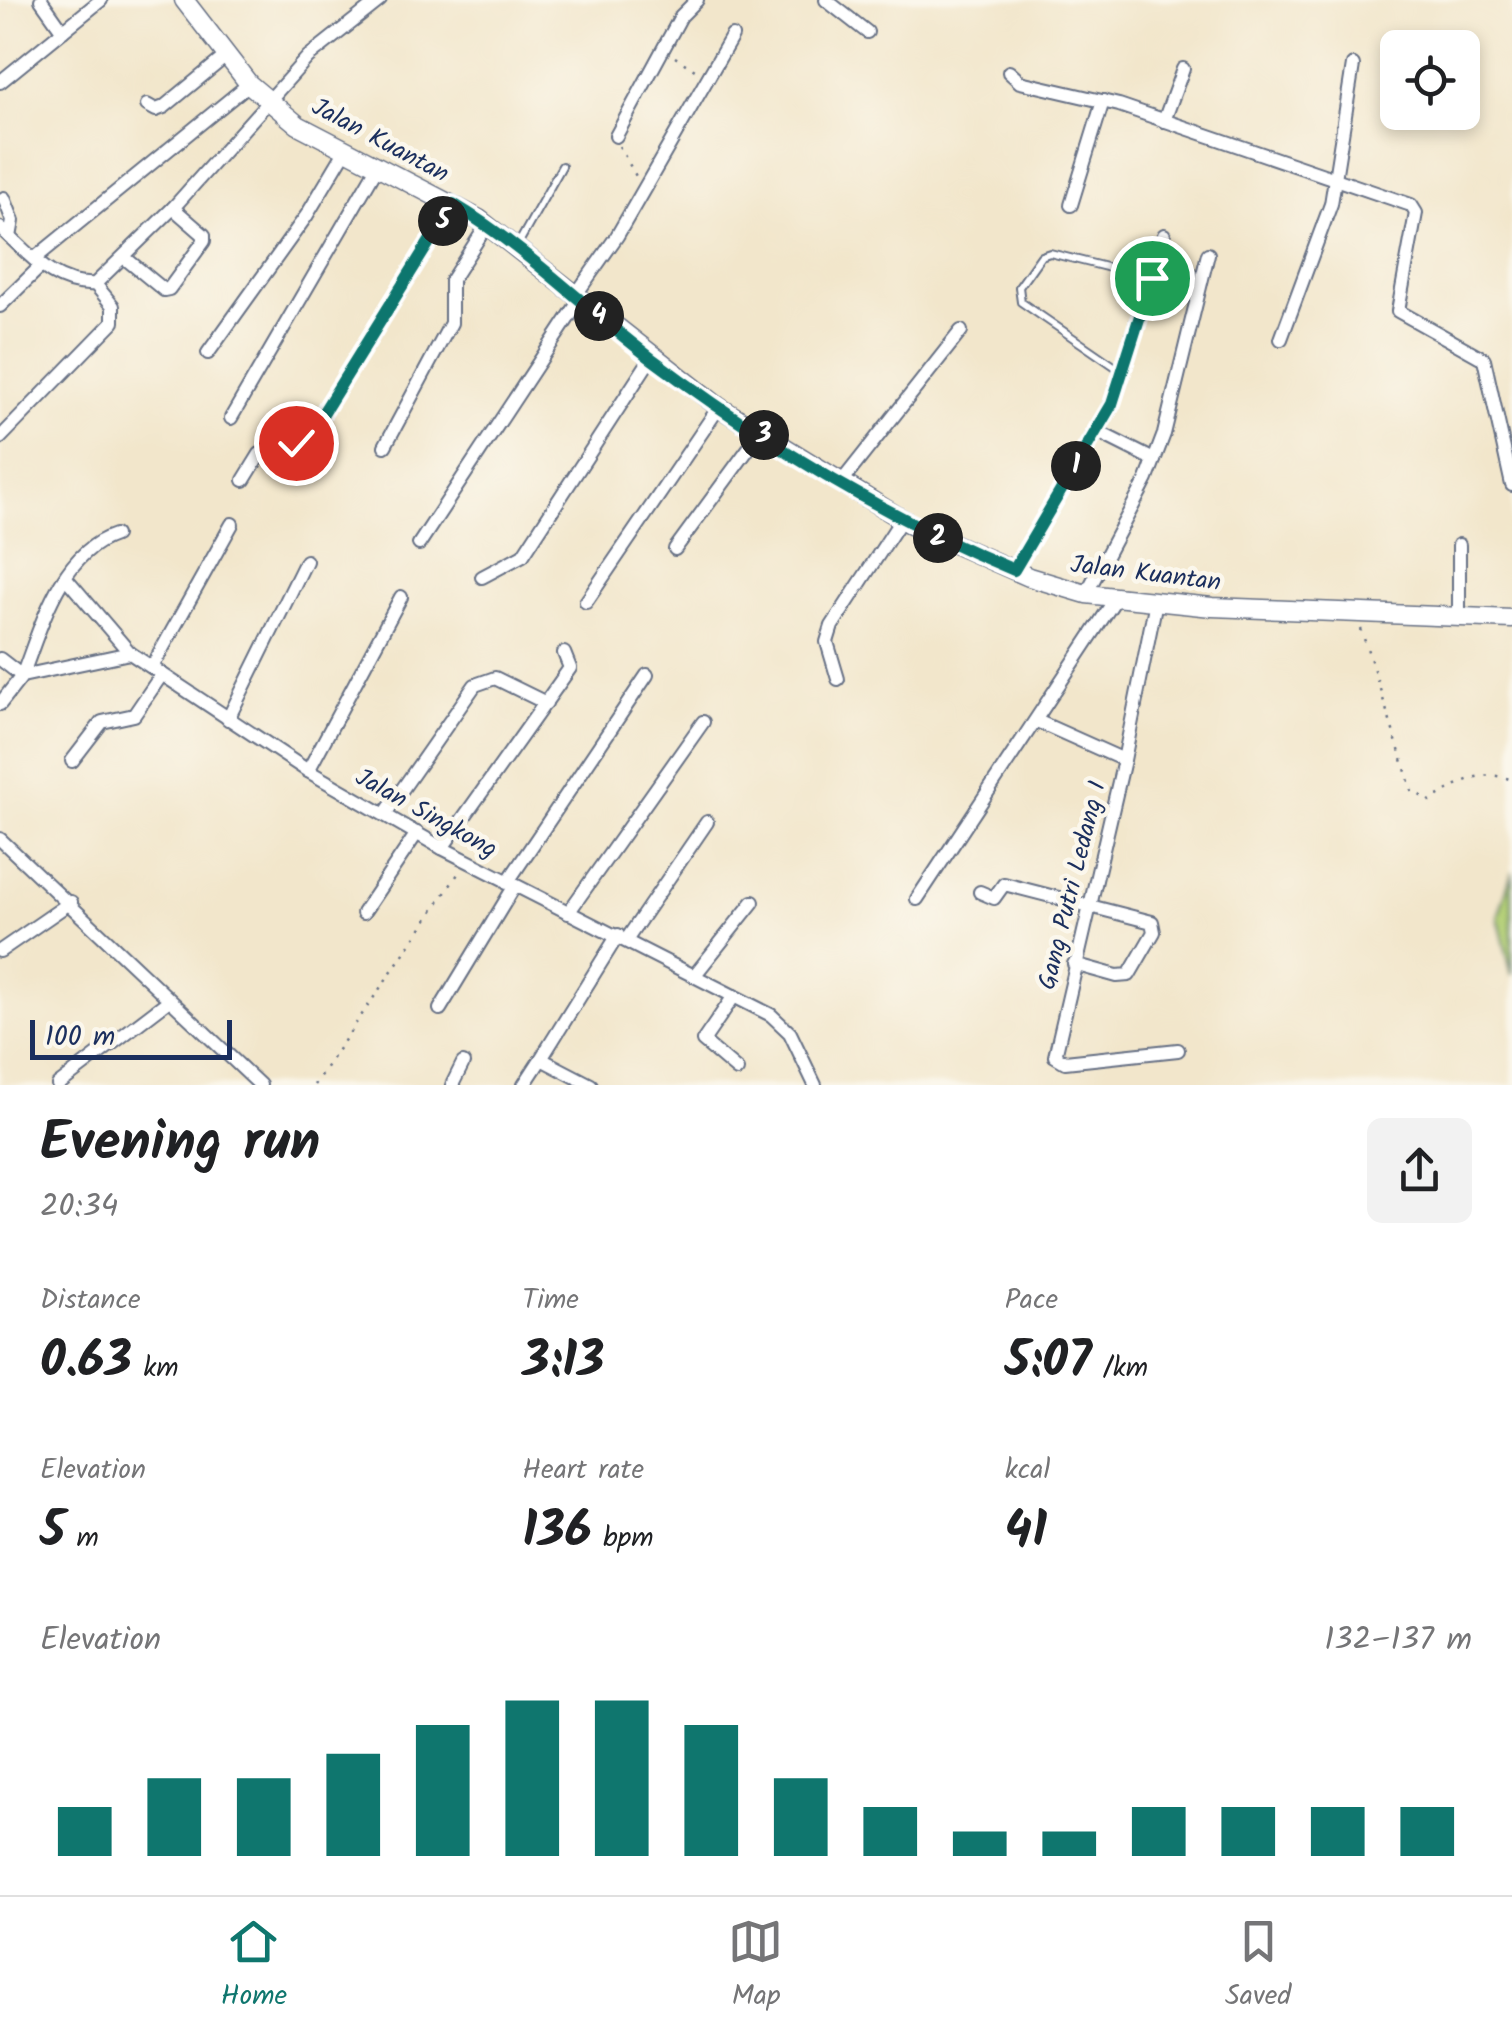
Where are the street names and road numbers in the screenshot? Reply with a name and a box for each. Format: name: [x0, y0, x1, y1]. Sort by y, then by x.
street label: Jalan Kuantan: [304, 88, 456, 194]
street label: Jalan Kuantan: [1068, 545, 1223, 603]
street label: Jalan Singkong: [348, 758, 505, 869]
street label: Gang Putri Ledang I: [1028, 777, 1118, 994]

